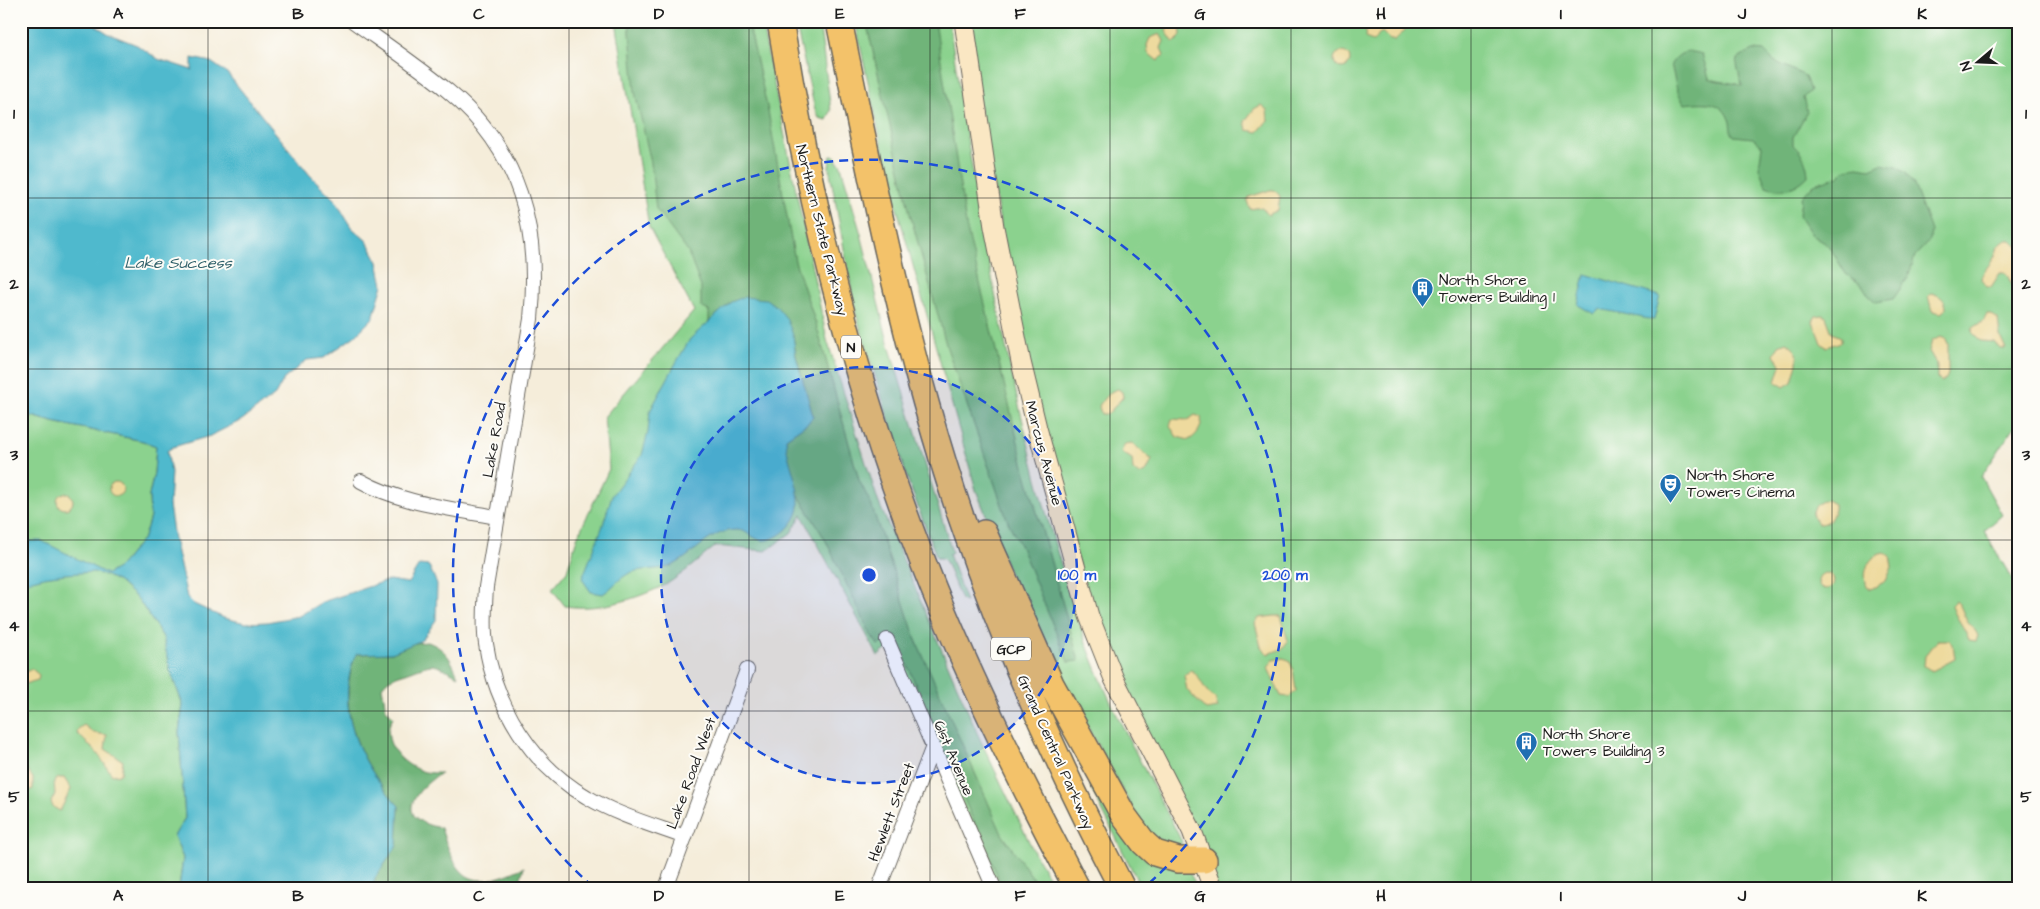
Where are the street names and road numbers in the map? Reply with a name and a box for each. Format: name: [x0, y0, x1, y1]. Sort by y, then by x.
street label: Northern State Parkway: [789, 142, 853, 318]
road number: N: [841, 336, 861, 358]
street label: Marcus Avenue: [1019, 398, 1068, 508]
street label: Lake Road: [478, 401, 511, 479]
road number: GCP: [991, 638, 1031, 661]
street label: Grand Central Parkway: [1011, 672, 1099, 833]
street label: Lake Road West: [661, 714, 721, 832]
street label: 61st Avenue: [928, 717, 979, 799]
street label: Hewlett Street: [863, 760, 920, 865]

